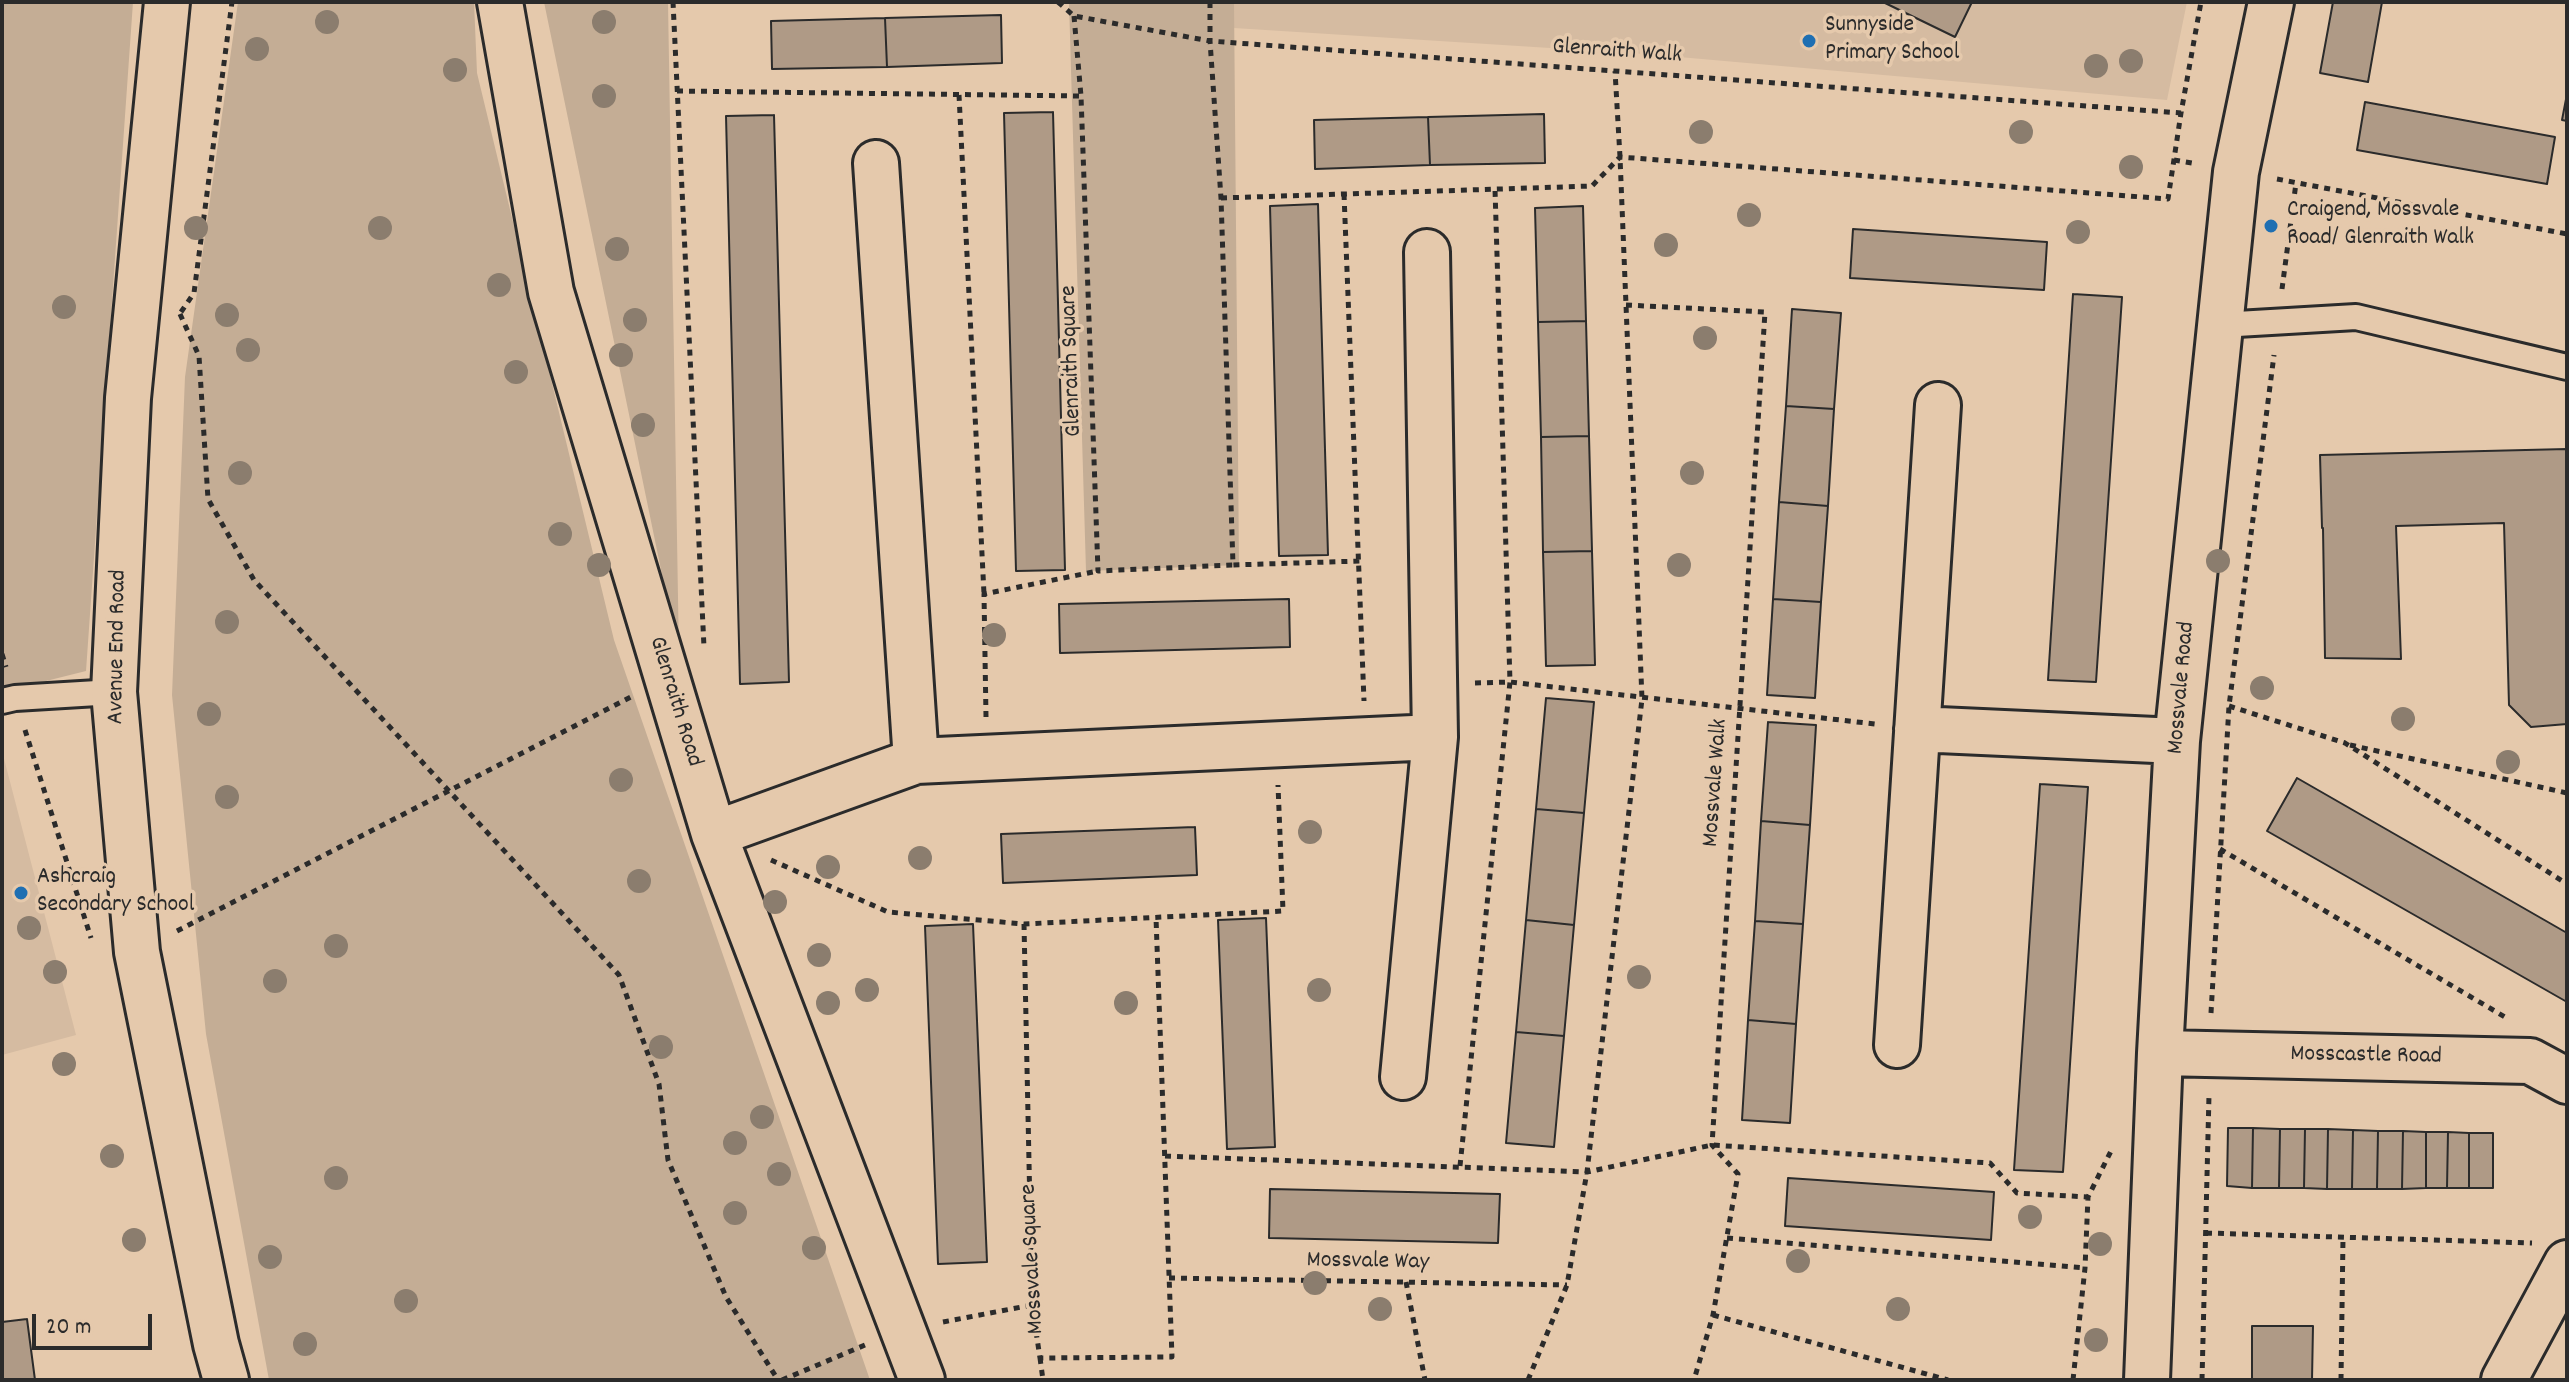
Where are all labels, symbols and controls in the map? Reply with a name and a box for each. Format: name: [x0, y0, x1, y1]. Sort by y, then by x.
place label: Sunnyside Primary School: [1825, 13, 1959, 69]
marker: Sunnyside Primary School: [1800, 32, 1818, 50]
street label: Glenraith Walk: [1551, 34, 1683, 72]
place label: Craigend, Mossvale Road/ Glenraith Walk: [2287, 198, 2474, 254]
marker: Craigend, Mossvale Road/ Glenraith Walk: [2262, 217, 2280, 235]
street label: Glenraith Square: [1056, 285, 1090, 437]
street label: Avenue End Road: [103, 569, 135, 725]
street label: Mossvale Road: [2163, 621, 2203, 755]
street label: Glenraith Road: [641, 634, 707, 770]
street label: Mossvale Walk: [1698, 718, 1736, 848]
place label: Ashcraig Secondary School: [37, 865, 194, 921]
marker: Ashcraig Secondary School: [12, 884, 30, 902]
street label: Mosscastle Road: [2290, 1041, 2442, 1073]
street label: Mossvale Square: [1016, 1183, 1052, 1335]
street label: Mossvale Way: [1306, 1248, 1430, 1278]
scale bar: [36, 1298, 156, 1348]
text: 20 m: [46, 1311, 92, 1345]

